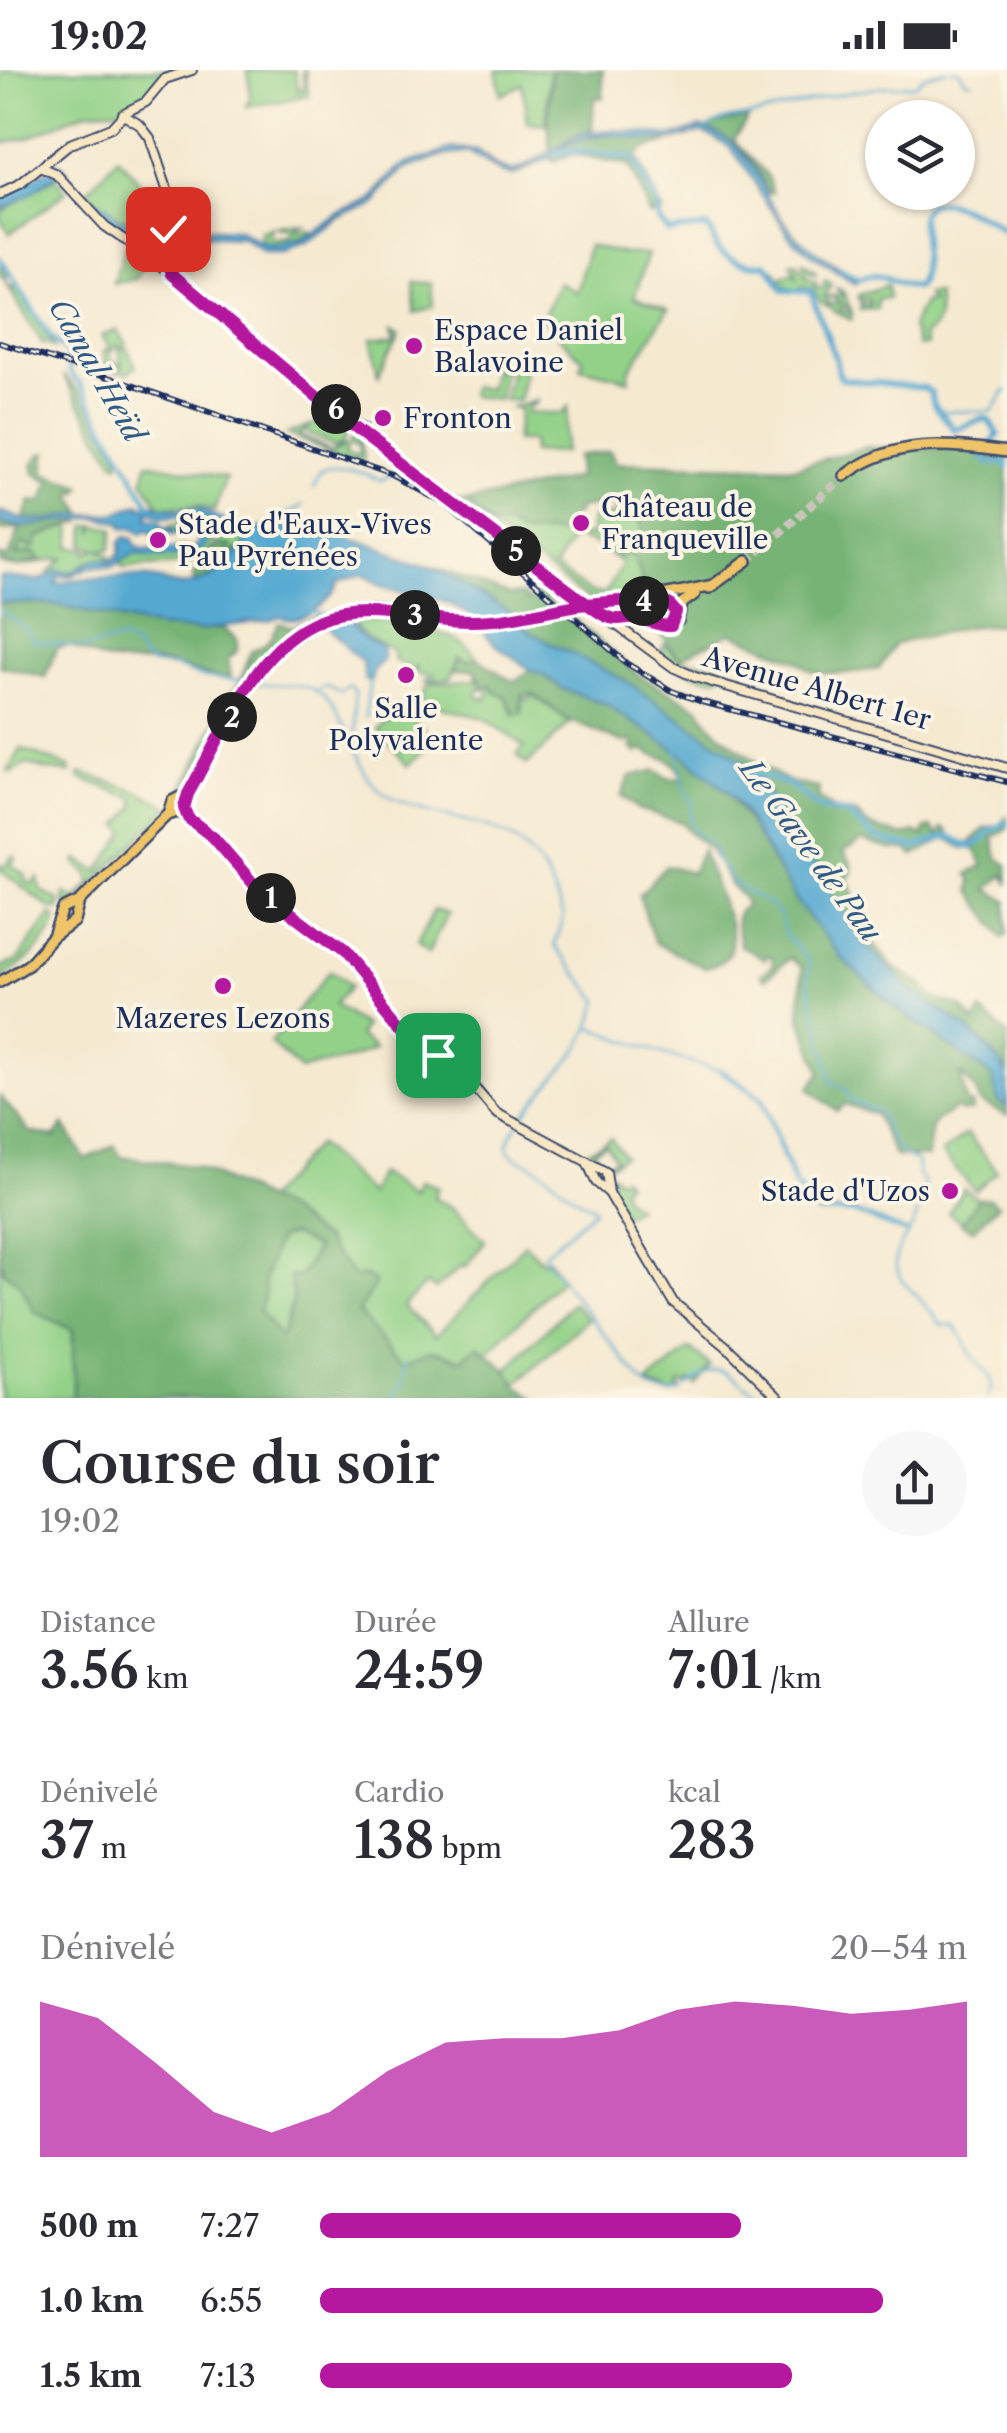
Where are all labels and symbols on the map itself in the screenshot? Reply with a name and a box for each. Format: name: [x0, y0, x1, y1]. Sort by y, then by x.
pin: [126, 187, 211, 272]
water label: Canal Heïd: [41, 291, 155, 451]
place label: Espace Daniel Balavoine: [434, 313, 623, 379]
marker: Espace Daniel Balavoine: [403, 335, 425, 357]
pin: 6: [311, 384, 361, 434]
place label: Fronton: [403, 401, 512, 435]
marker: Fronton: [372, 407, 394, 429]
place label: Château de Franqueville: [601, 490, 768, 556]
place label: Stade d'Eaux-Vives Pau Pyrénées: [178, 507, 432, 573]
marker: Château de Franqueville: [570, 512, 592, 534]
pin: 5: [491, 526, 541, 576]
marker: Stade d'Eaux-Vives Pau Pyrénées: [147, 529, 169, 551]
pin: 4: [619, 576, 669, 626]
pin: 3: [390, 590, 440, 640]
street label: Avenue Albert 1er: [698, 639, 935, 737]
marker: Salle Polyvalente: [395, 664, 417, 686]
place label: Salle Polyvalente: [329, 691, 483, 757]
pin: 2: [207, 692, 257, 742]
water label: Le Gave de Pau: [731, 750, 890, 949]
pin: 1: [246, 873, 296, 923]
marker: Mazeres Lezons: [212, 975, 234, 997]
place label: Mazeres Lezons: [115, 1001, 331, 1035]
pin: [396, 1013, 481, 1098]
place label: Stade d'Uzos: [761, 1174, 930, 1208]
marker: Stade d'Uzos: [939, 1180, 961, 1202]

